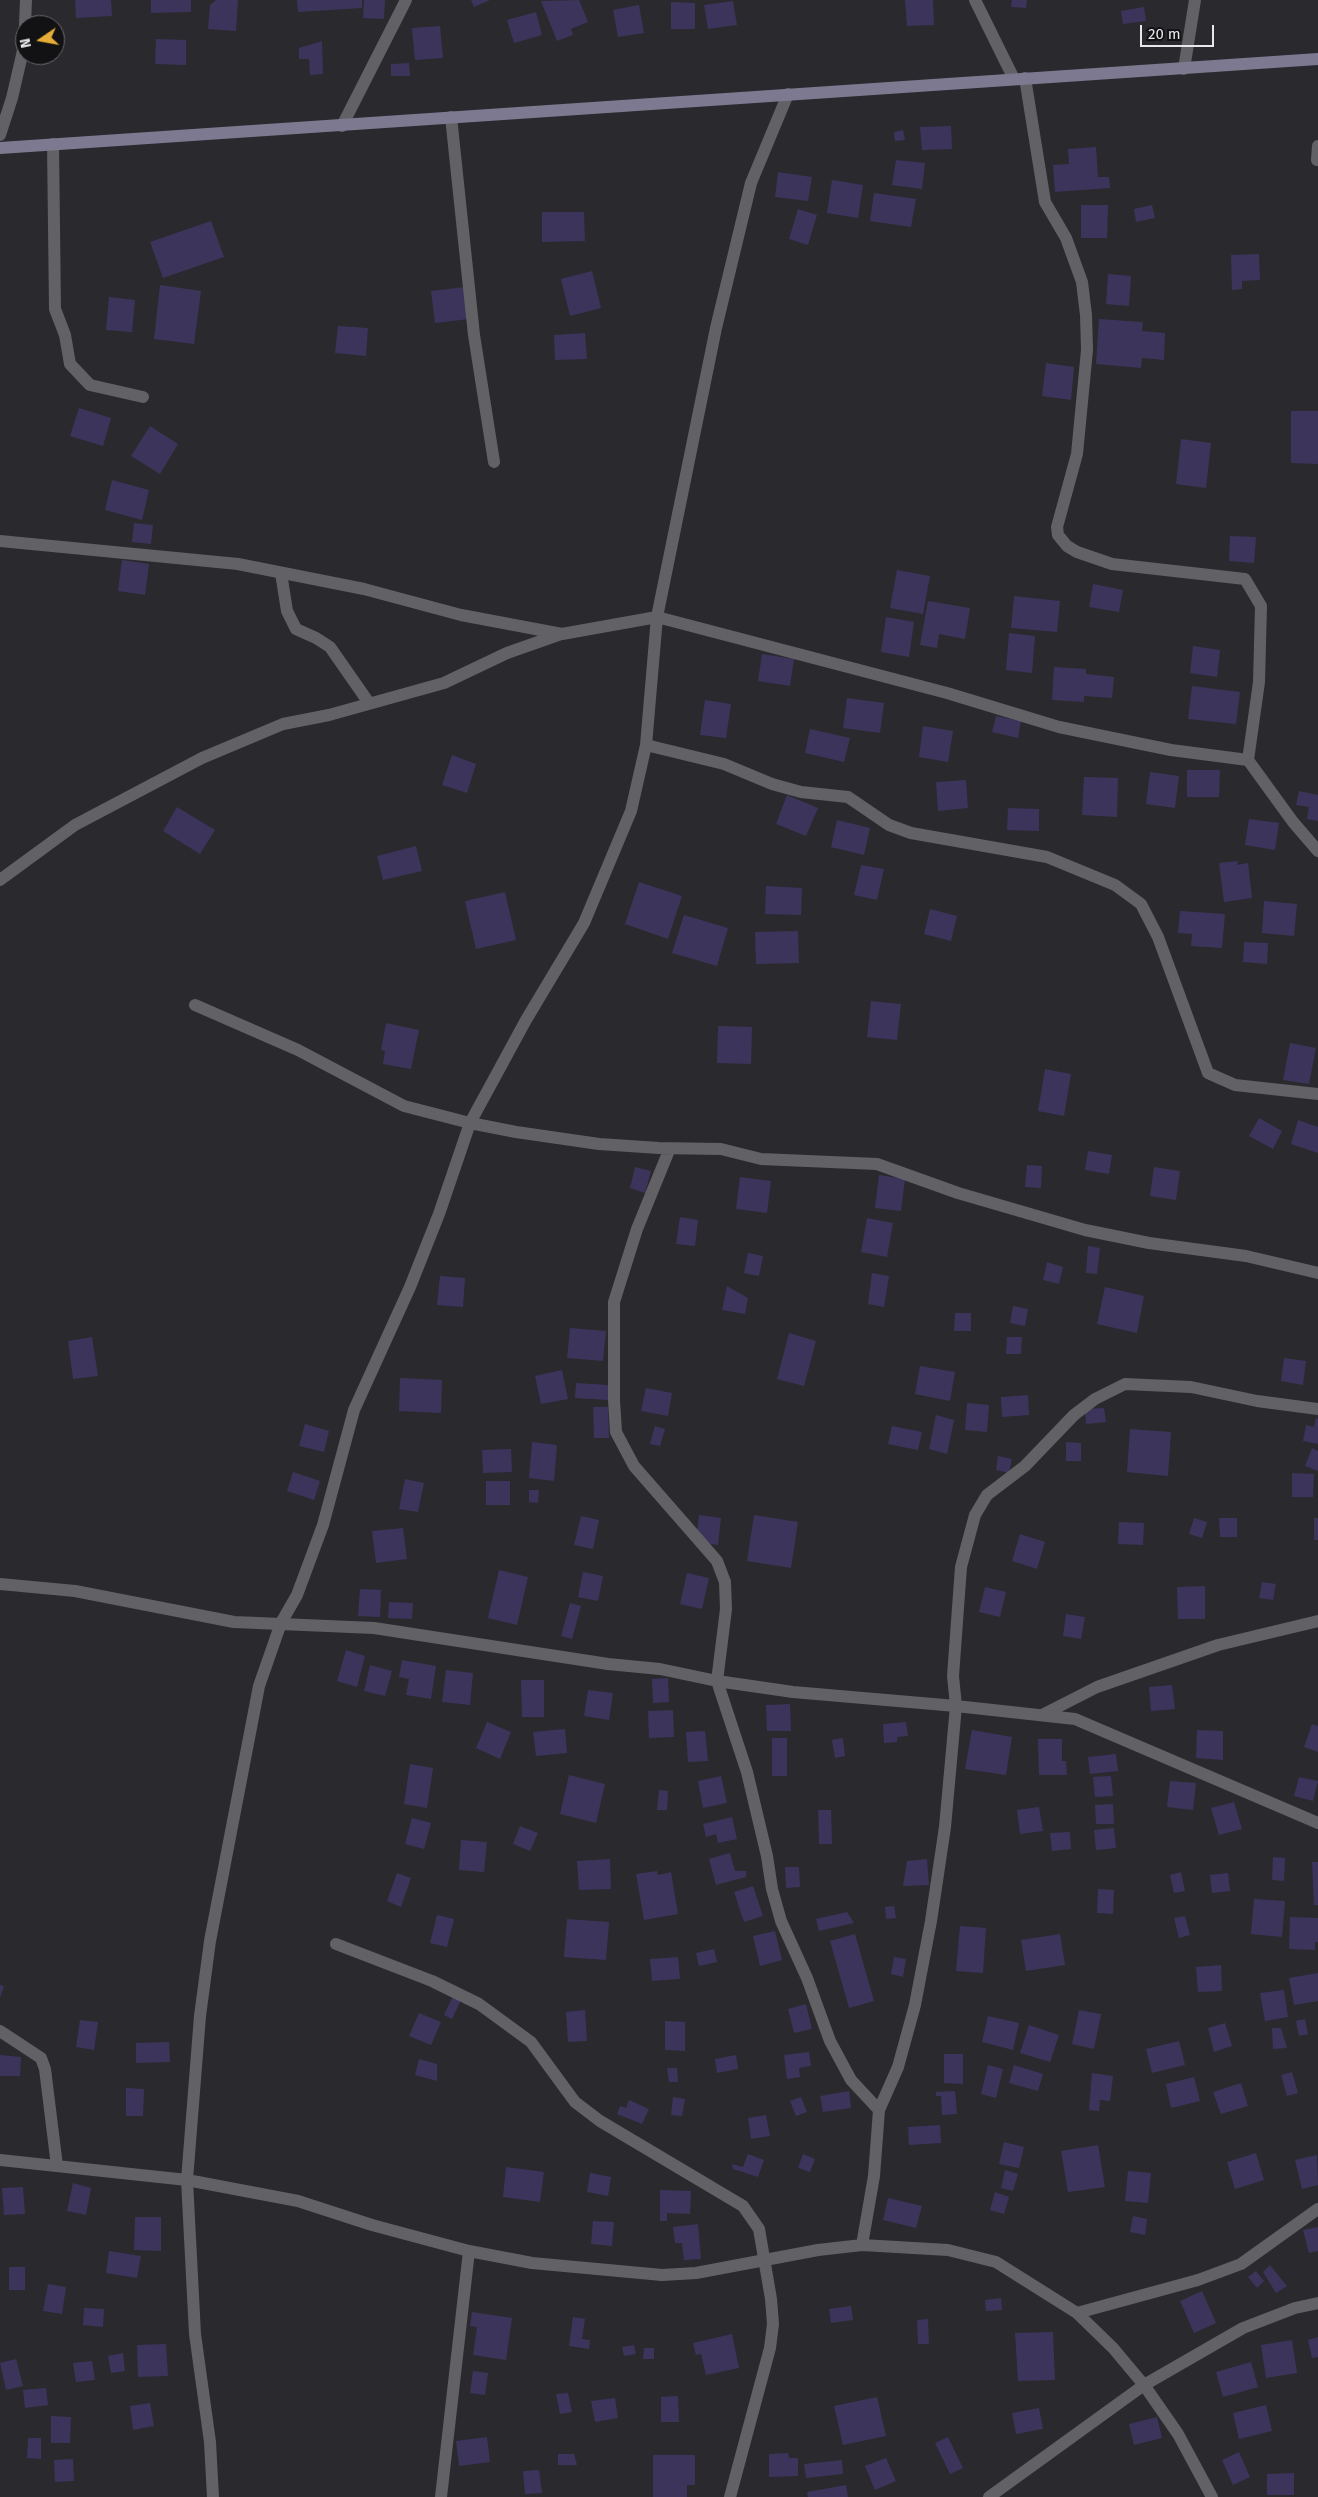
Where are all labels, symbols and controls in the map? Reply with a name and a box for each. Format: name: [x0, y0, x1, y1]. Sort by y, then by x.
north arrow: [15, 15, 65, 65]
scale bar: [1143, 15, 1217, 47]
text: 20 m: [1148, 25, 1181, 43]
text: N: [17, 37, 35, 49]

